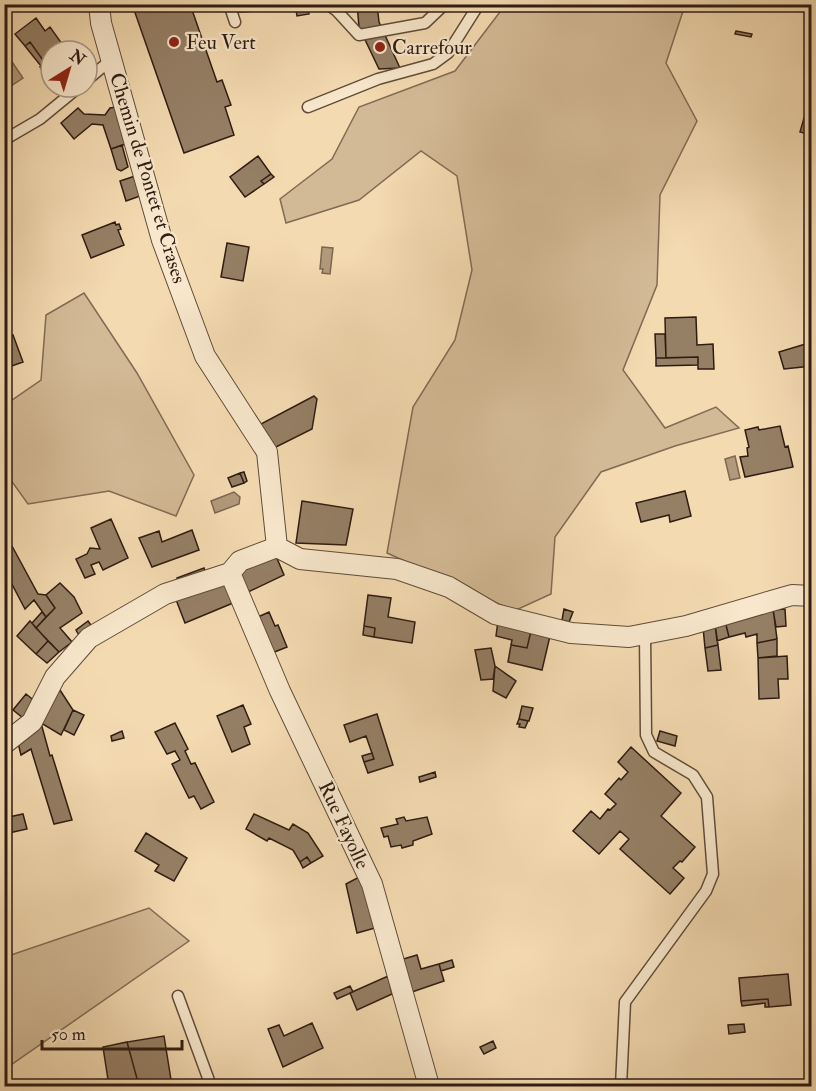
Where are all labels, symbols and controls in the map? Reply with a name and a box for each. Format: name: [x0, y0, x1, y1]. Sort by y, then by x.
place label: Feu Vert: [186, 30, 256, 55]
marker: Feu Vert: [167, 35, 181, 49]
place label: Carrefour: [392, 35, 472, 60]
north arrow: [39, 39, 99, 99]
marker: Carrefour: [373, 40, 387, 54]
text: N: [65, 45, 90, 71]
street label: Chemin de Pontet et Crases: [104, 70, 192, 287]
street label: Rue Fayolle: [313, 777, 375, 873]
scale bar: [42, 1013, 182, 1051]
text: 50 m: [51, 1023, 86, 1046]

